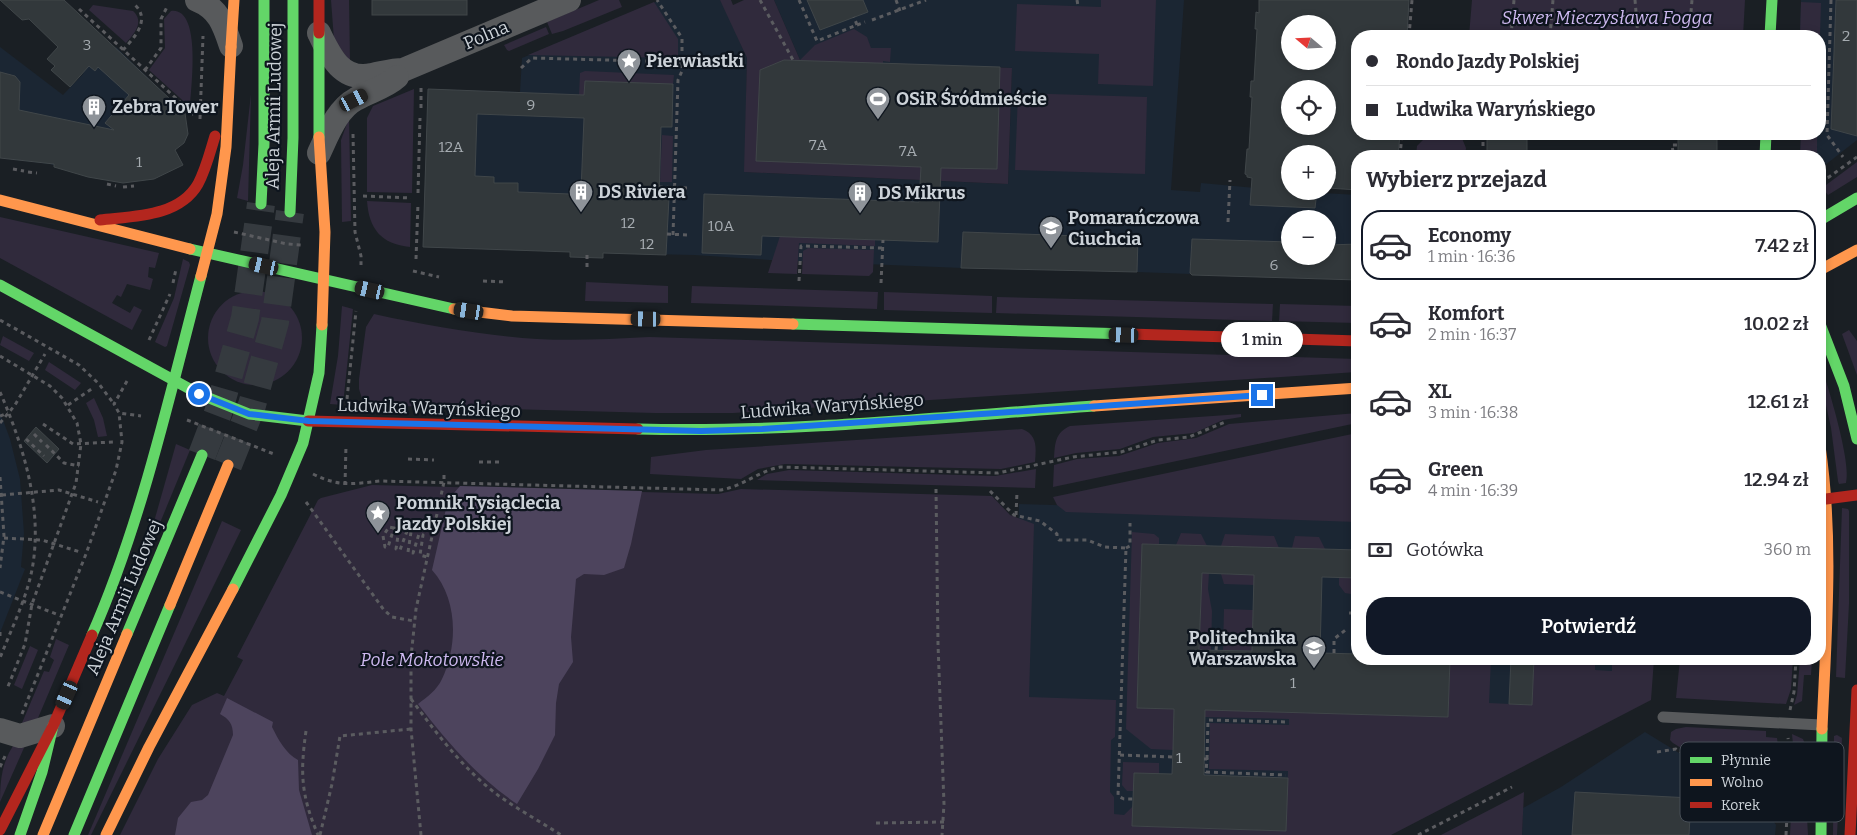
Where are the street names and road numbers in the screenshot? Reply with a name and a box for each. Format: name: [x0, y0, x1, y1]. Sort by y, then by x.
street label: Polna: [460, 16, 512, 54]
street label: Aleja Armii Ludowej: [262, 22, 286, 190]
street label: Ludwika Waryńskiego: [740, 389, 924, 423]
street label: Ludwika Waryńskiego: [337, 394, 521, 422]
street label: Aleja Armii Ludowej: [81, 516, 167, 678]

